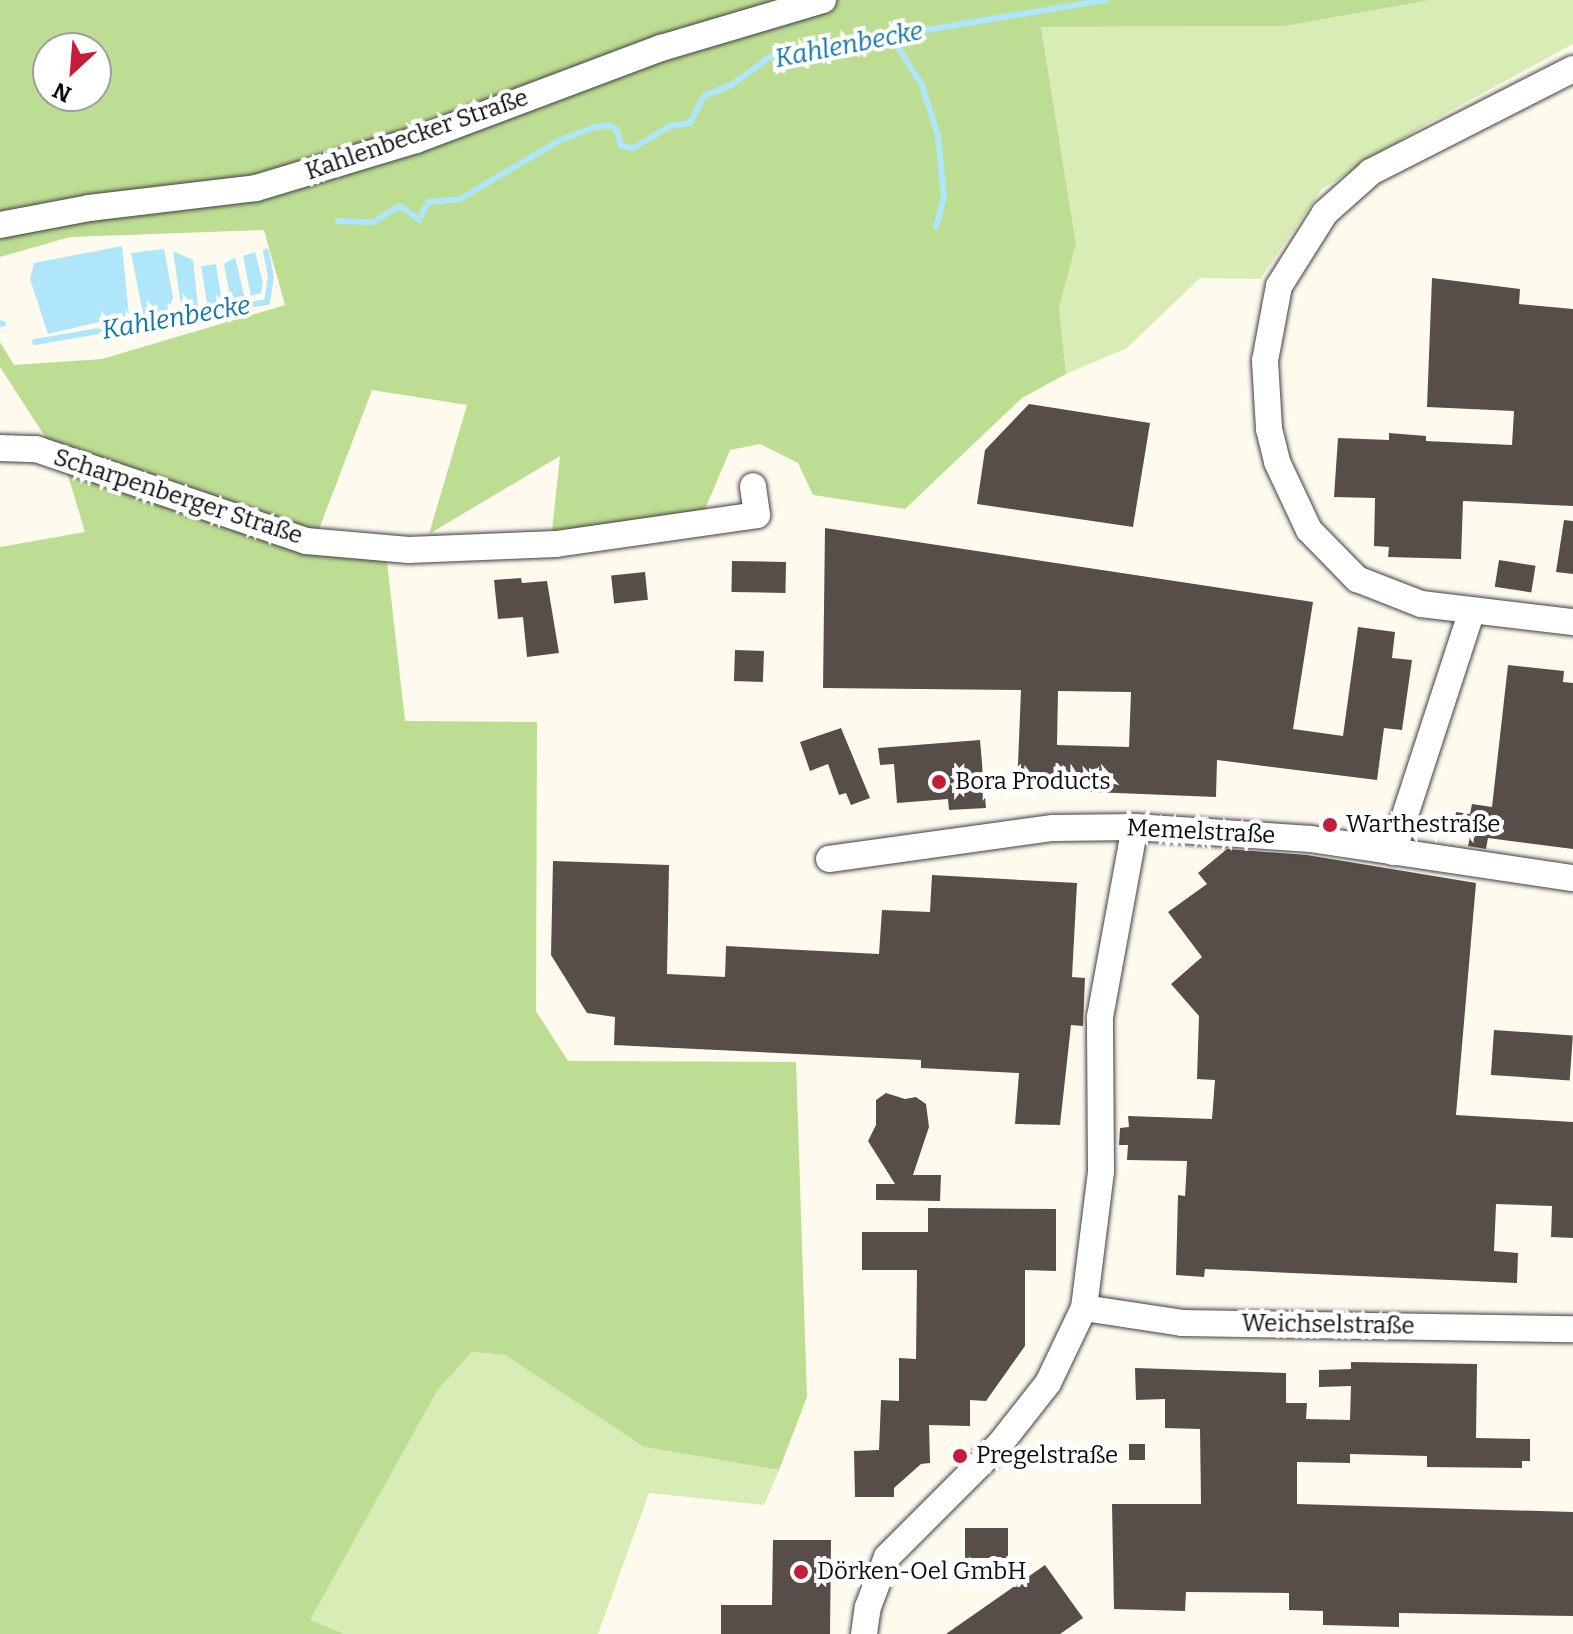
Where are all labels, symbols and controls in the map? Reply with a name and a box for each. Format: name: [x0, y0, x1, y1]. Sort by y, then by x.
water label: Kahlenbecke: [772, 15, 926, 75]
north arrow: [32, 32, 112, 112]
text: N: [49, 76, 76, 108]
street label: Kahlenbecker Straße: [302, 83, 532, 187]
water label: Kahlenbecke: [99, 290, 253, 346]
street label: Scharpenberger Straße: [50, 443, 306, 551]
place label: Bora Products: [955, 768, 1111, 796]
marker: Bora Products: [930, 773, 948, 791]
place label: Warthestraße: [1346, 811, 1500, 839]
street label: Memelstraße: [1126, 814, 1276, 850]
marker: Warthestraße: [1321, 816, 1339, 834]
street label: Weichselstraße: [1241, 1309, 1415, 1341]
place label: Pregelstraße: [976, 1442, 1118, 1470]
marker: Pregelstraße: [951, 1447, 969, 1465]
place label: Dörken-Oel GmbH: [817, 1558, 1026, 1586]
marker: Dörken-Oel GmbH: [792, 1563, 810, 1581]

